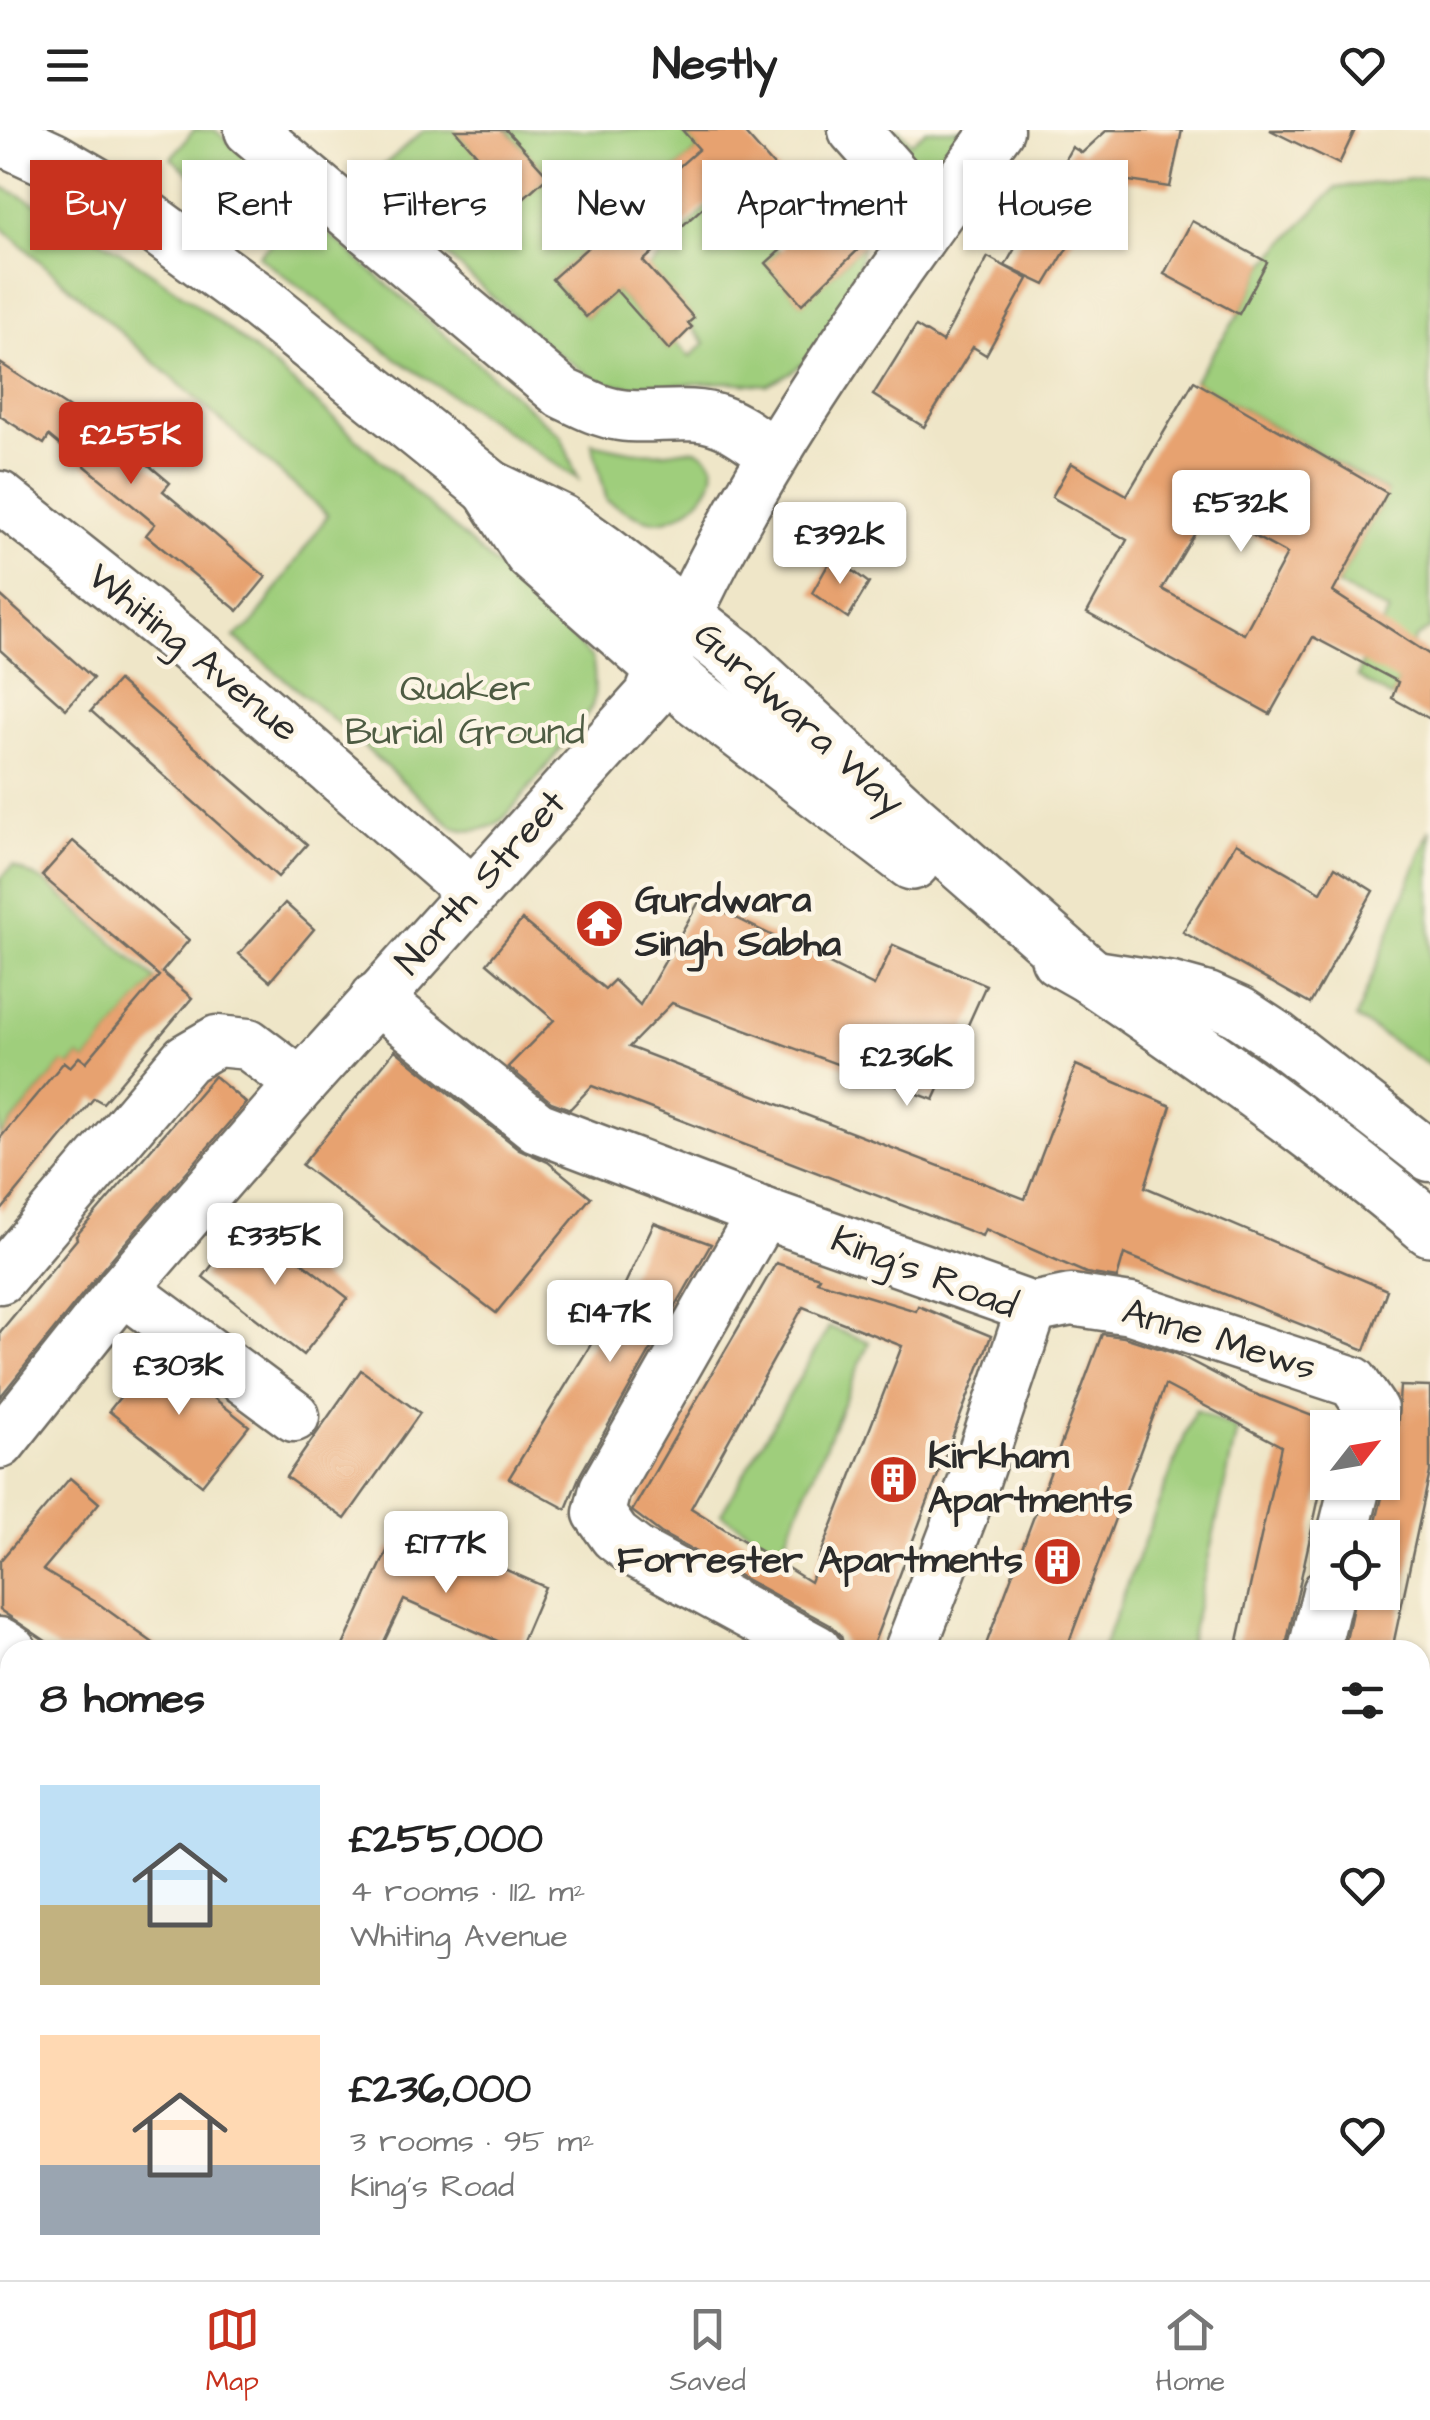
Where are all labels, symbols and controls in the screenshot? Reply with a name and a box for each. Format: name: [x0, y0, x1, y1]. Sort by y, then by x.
text: Nestly: [652, 34, 778, 96]
icon: menu: [40, 38, 95, 93]
icon: heart: [1335, 38, 1390, 93]
chip: Buy: [30, 160, 162, 250]
chip: Rent: [182, 160, 327, 250]
chip: Filters: [347, 160, 522, 250]
chip: New: [542, 160, 682, 250]
chip: Apartment: [702, 160, 943, 250]
chip: House: [963, 160, 1128, 250]
pin: £255K: [61, 402, 201, 487]
text: £255K: [81, 412, 181, 457]
pin: £532K: [1171, 470, 1311, 555]
text: £532K: [1194, 480, 1288, 525]
pin: £392K: [770, 502, 910, 587]
text: £392K: [795, 512, 885, 557]
street label: Whiting Avenue: [76, 551, 310, 755]
street label: Gurdwara Way: [682, 610, 916, 829]
park label: Quaker Burial Ground: [345, 663, 585, 759]
street label: North Street: [384, 779, 578, 987]
place label: Gurdwara Singh Sabha: [634, 875, 842, 972]
temple icon: Gurdwara Singh Sabha: [574, 897, 626, 949]
pin: £236K: [837, 1024, 977, 1109]
text: £236K: [861, 1034, 953, 1079]
pin: £335K: [205, 1203, 345, 1288]
text: £335K: [229, 1213, 321, 1258]
street label: King's Road: [824, 1214, 1024, 1332]
pin: £147K: [540, 1280, 680, 1365]
street label: Anne Mews: [1116, 1286, 1322, 1394]
text: £147K: [569, 1290, 651, 1335]
pin: £303K: [109, 1333, 249, 1418]
text: £303K: [134, 1343, 224, 1388]
north arrow: [1310, 1410, 1400, 1500]
map controls: [1310, 1410, 1400, 1610]
place label: Kirkham Apartments: [928, 1431, 1133, 1528]
building icon: Kirkham Apartments: [867, 1453, 919, 1505]
pin: £177K: [376, 1511, 516, 1596]
button: locate: [1310, 1520, 1400, 1610]
text: £177K: [406, 1521, 486, 1566]
place label: Forrester Apartments: [617, 1535, 1023, 1588]
building icon: Forrester Apartments: [1032, 1535, 1084, 1587]
text: 8 homes: [40, 1671, 205, 1729]
icon: filters: [1335, 1673, 1390, 1728]
text: £255,000: [350, 1811, 543, 1869]
icon: home: [120, 1825, 240, 1945]
icon: heart: [1335, 1858, 1390, 1913]
text: 4 rooms · 112 m²: [350, 1869, 586, 1914]
text: Whiting Avenue: [350, 1914, 568, 1959]
text: £236,000: [350, 2061, 531, 2119]
icon: home: [120, 2075, 240, 2195]
icon: heart: [1335, 2108, 1390, 2163]
text: 3 rooms · 95 m²: [350, 2119, 594, 2164]
text: King's Road: [350, 2164, 514, 2209]
tab: Map: [205, 2302, 260, 2401]
tab: Saved: [670, 2302, 746, 2401]
tab: Home: [1155, 2302, 1225, 2401]

